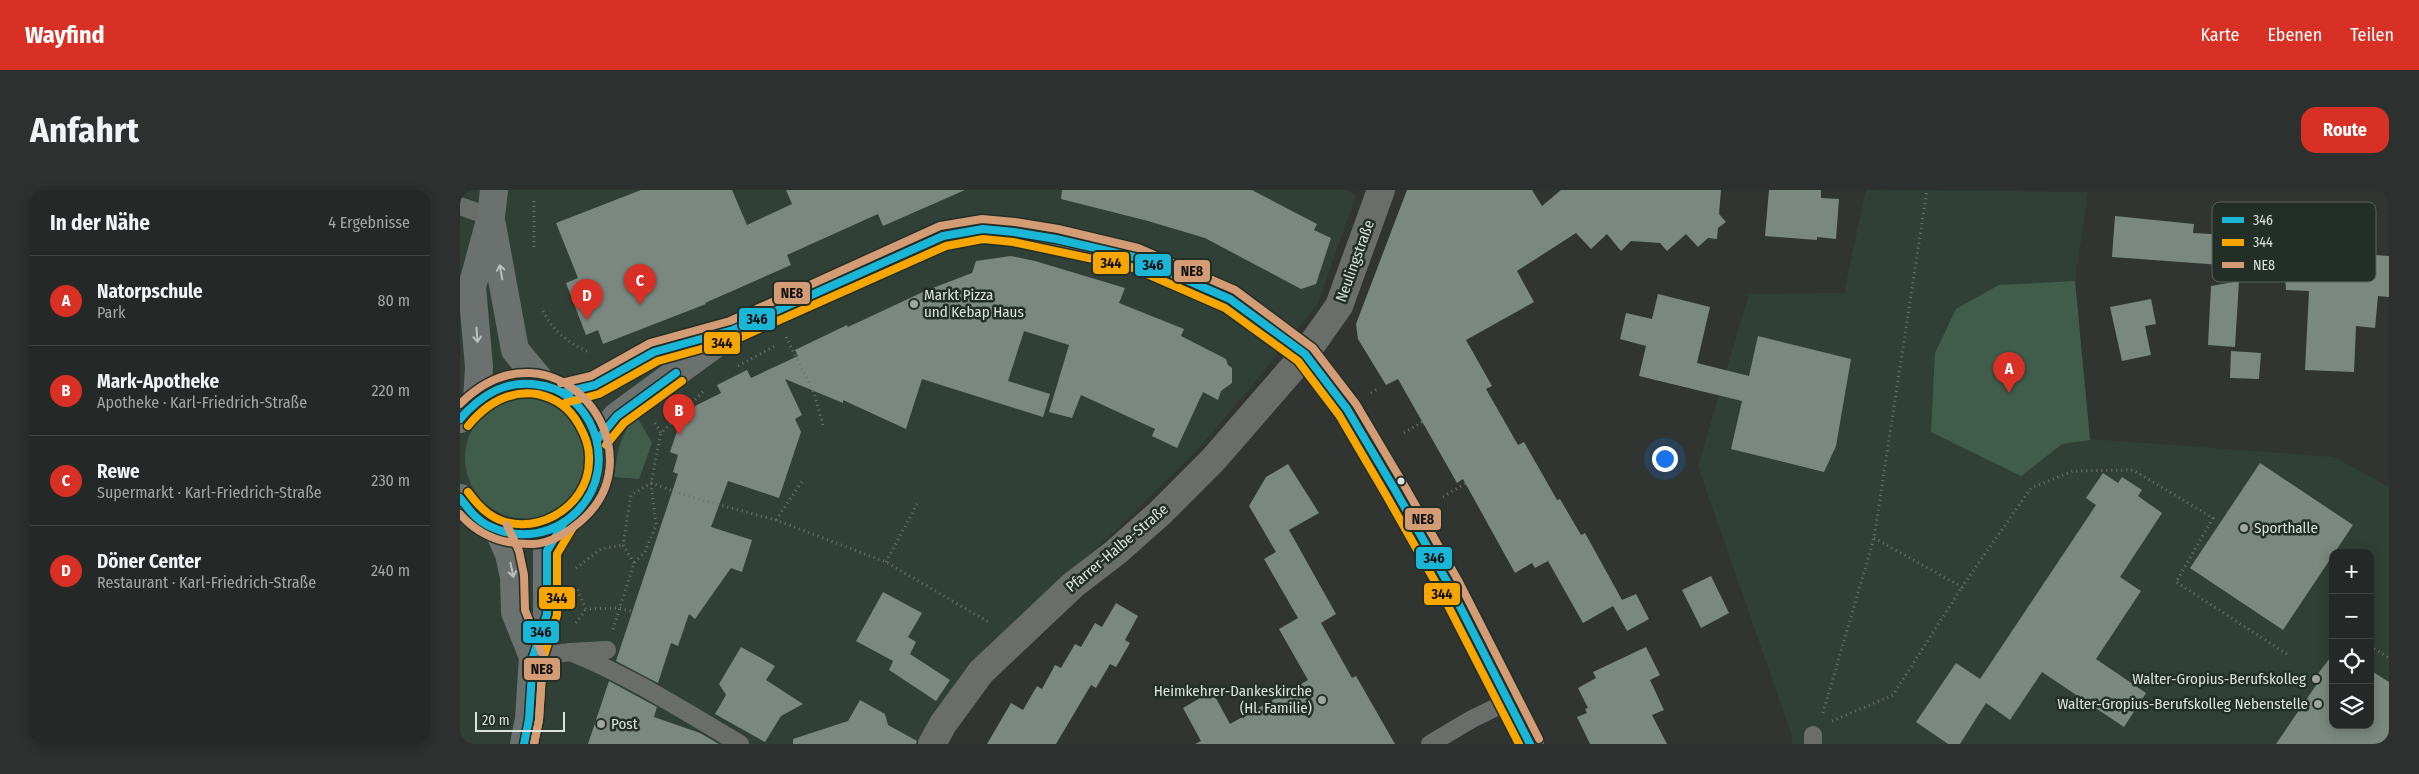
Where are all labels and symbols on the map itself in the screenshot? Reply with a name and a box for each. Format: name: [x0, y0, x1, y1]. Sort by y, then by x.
legend: [2212, 202, 2376, 282]
text: 346: [2253, 212, 2273, 229]
street label: Neulingstraße: [1332, 218, 1378, 304]
text: 344: [2253, 234, 2273, 251]
line badge: 344: [1092, 251, 1130, 275]
line badge: 346: [1134, 253, 1172, 277]
text: 344: [1100, 255, 1122, 272]
text: 346: [1141, 257, 1164, 274]
text: NE8: [2253, 257, 2275, 274]
line badge: NE8: [1173, 259, 1211, 283]
text: NE8: [1181, 263, 1204, 280]
one-way arrow: [495, 264, 505, 280]
pin: C: [624, 264, 656, 305]
pin: D: [571, 279, 603, 320]
line badge: NE8: [773, 281, 811, 305]
text: NE8: [781, 285, 804, 302]
place label: Markt Pizza und Kebap Haus: [924, 286, 1024, 321]
marker: Markt Pizza und Kebap Haus: [908, 298, 920, 310]
line badge: 346: [738, 307, 776, 331]
text: 346: [745, 311, 768, 328]
one-way arrow: [472, 327, 481, 343]
line badge: 344: [703, 331, 741, 355]
text: 344: [711, 335, 733, 352]
pin: A: [1993, 352, 2025, 393]
pin: B: [663, 394, 695, 435]
your location: [1652, 446, 1678, 472]
unlabelled marker: [1396, 476, 1406, 486]
street label: Pfarrer-Halbe-Straße: [1062, 500, 1172, 596]
line badge: NE8: [1404, 507, 1442, 531]
text: NE8: [1412, 511, 1435, 528]
place label: Sporthalle: [2254, 519, 2318, 537]
marker: Sporthalle: [2238, 522, 2250, 534]
line badge: 346: [1415, 546, 1453, 570]
text: 346: [1422, 550, 1445, 567]
one-way arrow: [508, 561, 518, 577]
line badge: 344: [1423, 582, 1461, 606]
line badge: 344: [538, 586, 576, 610]
text: 344: [1431, 586, 1453, 603]
text: 344: [546, 590, 568, 607]
line badge: 346: [522, 620, 560, 644]
text: 346: [529, 624, 552, 641]
line badge: NE8: [523, 657, 561, 681]
text: NE8: [531, 661, 554, 678]
place label: Walter-Gropius-Berufskolleg: [2132, 670, 2306, 688]
marker: Walter-Gropius-Berufskolleg: [2310, 673, 2322, 685]
place label: Heimkehrer-Dankeskirche (Hl. Familie): [1154, 682, 1312, 717]
marker: Heimkehrer-Dankeskirche (Hl. Familie): [1316, 694, 1328, 706]
place label: Walter-Gropius-Berufskolleg Nebenstelle: [2057, 695, 2308, 713]
marker: Walter-Gropius-Berufskolleg Nebenstelle: [2312, 698, 2324, 710]
scale bar: [475, 709, 565, 732]
place label: Post: [611, 715, 638, 733]
marker: Post: [595, 718, 607, 730]

